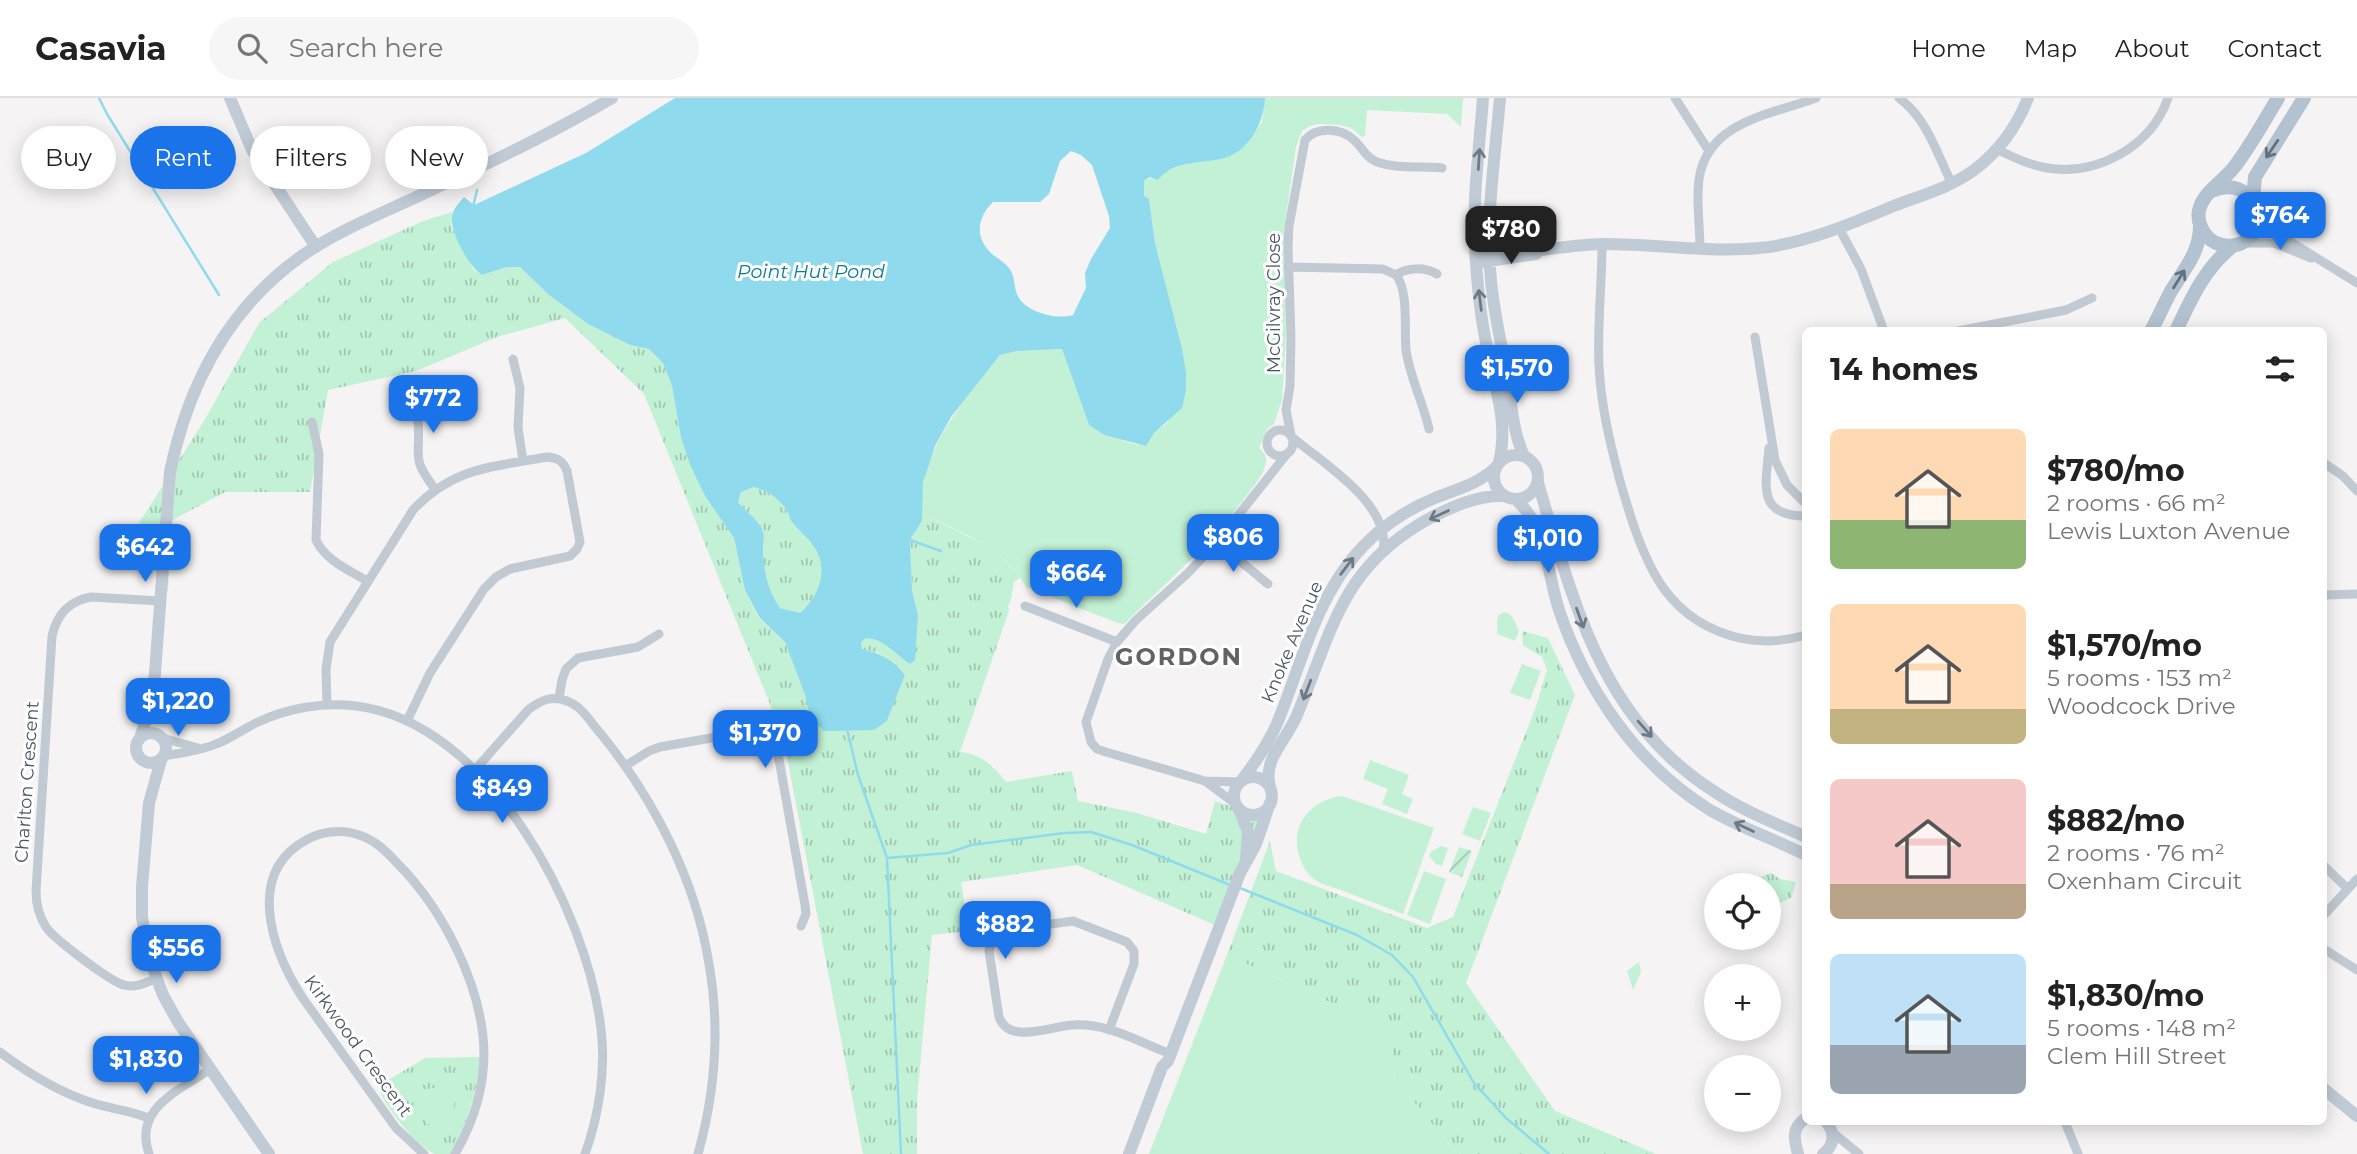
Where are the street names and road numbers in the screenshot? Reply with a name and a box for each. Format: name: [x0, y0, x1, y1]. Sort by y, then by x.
street label: McGilvray Close: [1263, 233, 1285, 373]
street label: Knoke Avenue: [1256, 578, 1328, 706]
street label: Charlton Crescent: [10, 700, 44, 864]
street label: Kirkwood Crescent: [299, 971, 417, 1121]

